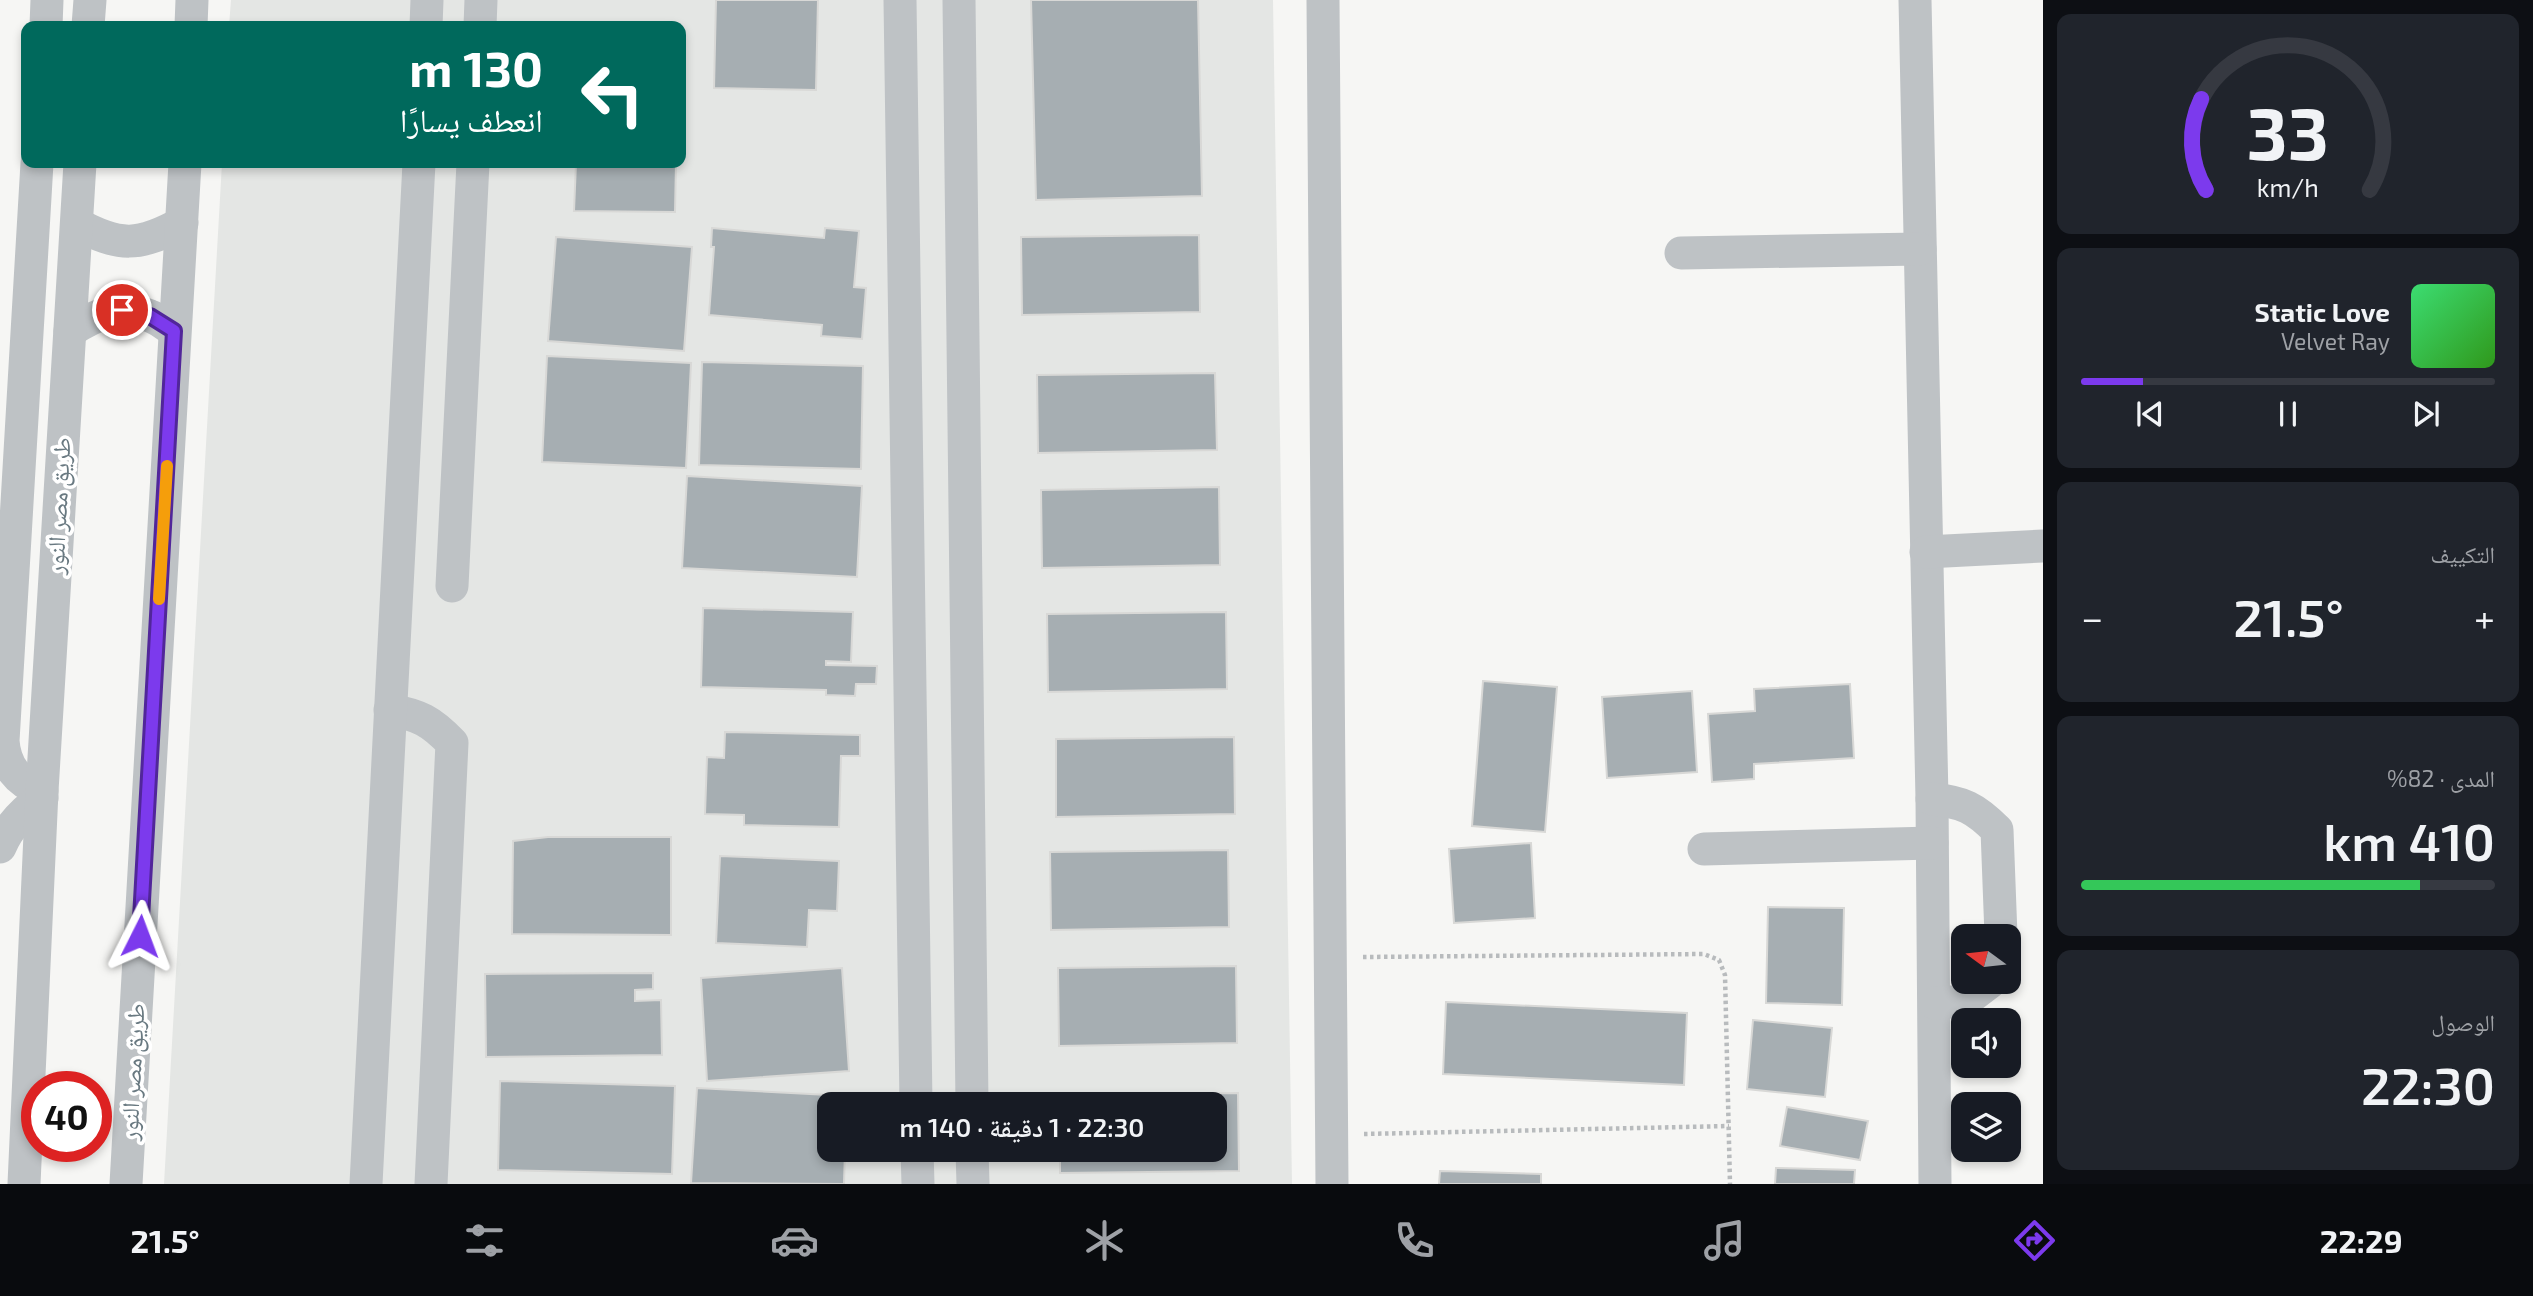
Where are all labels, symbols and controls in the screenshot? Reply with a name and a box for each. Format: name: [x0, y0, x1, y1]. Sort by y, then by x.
text: 130 m: [409, 38, 543, 97]
icon: left: [567, 49, 658, 140]
text: 33: [2247, 87, 2329, 175]
text: انعطف يسارًا: [400, 100, 543, 138]
text: km/h: [2257, 172, 2319, 202]
pin: [92, 280, 152, 340]
icon: arrive: [103, 291, 141, 329]
text: Static Love: [2255, 296, 2390, 327]
text: Velvet Ray: [2281, 327, 2390, 355]
icon: previous: [2131, 395, 2169, 433]
icon: pause: [2269, 395, 2307, 433]
icon: next: [2407, 395, 2445, 433]
street label: طريق مصر النور: [39, 437, 77, 576]
text: التكييف: [2430, 540, 2495, 568]
text: 21.5°: [2233, 585, 2344, 647]
text: −: [2081, 594, 2103, 640]
text: +: [2474, 594, 2495, 640]
text: المدى · 82%: [2387, 764, 2495, 792]
text: 410 km: [2323, 809, 2495, 871]
position arrow: [103, 899, 177, 973]
north arrow: [1951, 924, 2021, 994]
map controls: [1951, 924, 2021, 1162]
street label: طريق مصر النور: [113, 1003, 151, 1142]
button: sound: [1951, 1008, 2021, 1078]
text: الوصول: [2431, 1008, 2495, 1036]
text: 22:30: [2361, 1053, 2495, 1115]
speed limit sign: 40: [21, 1071, 112, 1162]
button: layers: [1951, 1092, 2021, 1162]
text: 22:30 · 1 دقيقة · 140 m: [900, 1111, 1144, 1142]
icon: filters: [460, 1216, 509, 1265]
icon: car: [770, 1216, 819, 1265]
icon: climate: [1080, 1216, 1129, 1265]
icon: phone: [1390, 1216, 1439, 1265]
icon: music: [1700, 1216, 1749, 1265]
icon: directions: [2010, 1216, 2059, 1265]
text: 21.5°: [131, 1221, 199, 1259]
text: 22:29: [2320, 1221, 2403, 1259]

